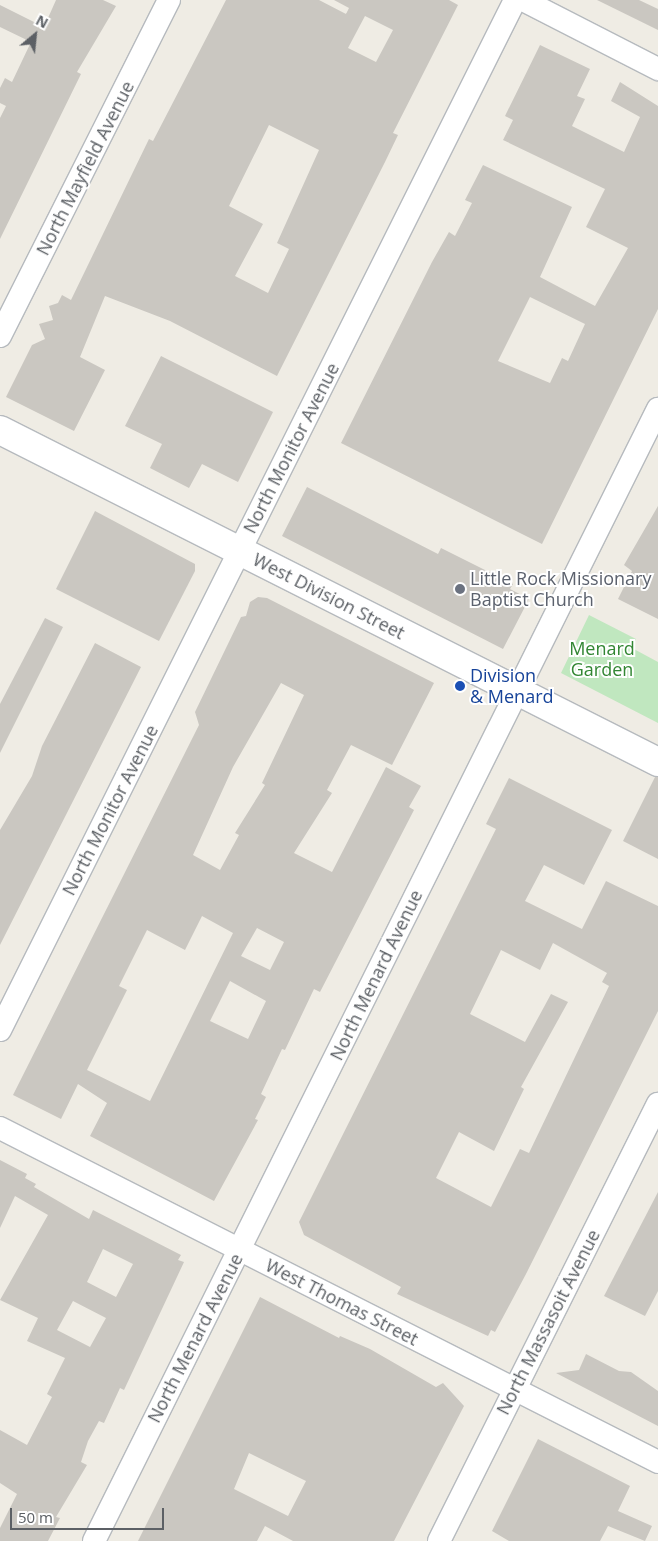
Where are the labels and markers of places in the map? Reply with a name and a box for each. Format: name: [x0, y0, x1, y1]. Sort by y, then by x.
place label: Little Rock Missionary Baptist Church: [470, 568, 651, 610]
marker: Little Rock Missionary Baptist Church: [454, 583, 466, 595]
place label: Division & Menard: [470, 665, 553, 708]
marker: Division & Menard: [454, 680, 466, 692]

